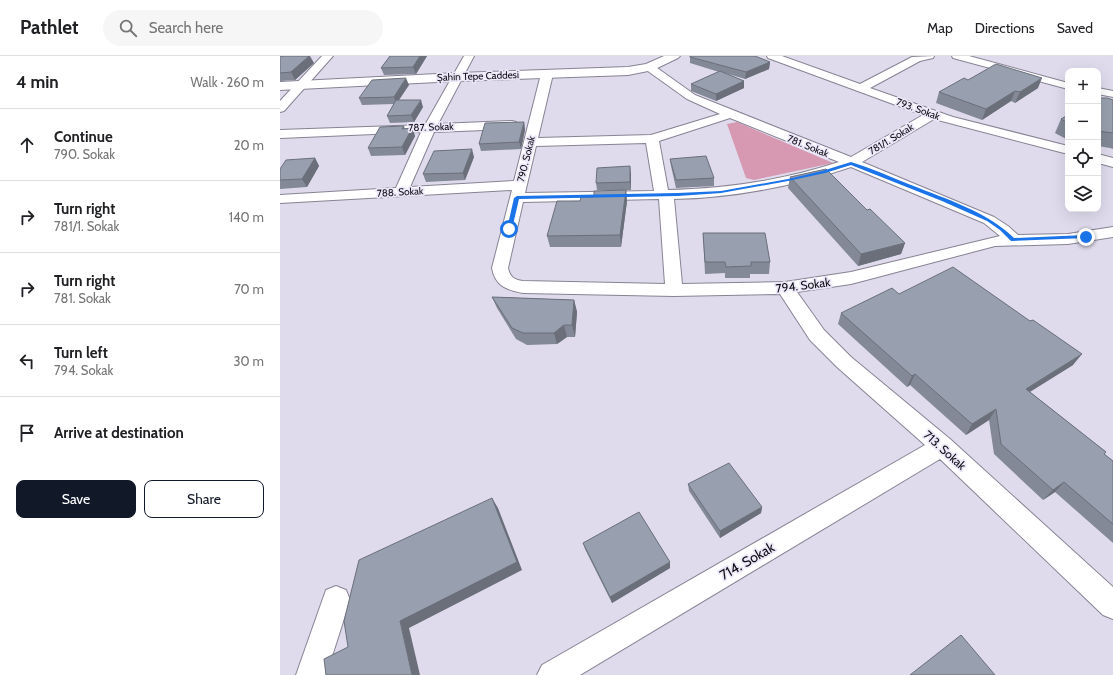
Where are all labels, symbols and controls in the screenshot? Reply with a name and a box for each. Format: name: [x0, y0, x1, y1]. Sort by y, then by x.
search box: [103, 10, 383, 46]
text: Pathlet: [20, 16, 79, 39]
icon: search: [117, 17, 139, 39]
text: Search here: [149, 19, 223, 37]
text: Map: [927, 19, 953, 37]
text: Directions: [975, 19, 1035, 37]
text: Saved: [1057, 19, 1093, 37]
street label: Şahin Tepe Caddesi: [437, 68, 519, 84]
map controls: [1065, 68, 1101, 212]
button: +: [1065, 68, 1101, 104]
text: 4 min: [16, 72, 59, 92]
text: Walk · 260 m: [191, 74, 264, 90]
street label: 793. Sokak: [894, 95, 942, 123]
button: −: [1065, 104, 1101, 140]
street label: 787. Sokak: [408, 120, 454, 134]
street label: 781/1. Sokak: [866, 120, 916, 158]
text: Continue: [54, 128, 113, 146]
street label: 781. Sokak: [785, 132, 831, 160]
icon: ahead: [16, 134, 38, 156]
street label: 790. Sokak: [514, 134, 538, 183]
text: 20 m: [234, 137, 264, 153]
button: locate: [1065, 140, 1101, 176]
text: 790. Sokak: [54, 146, 115, 162]
button: layers: [1065, 176, 1101, 212]
street label: 788. Sokak: [376, 184, 424, 200]
text: Turn right: [54, 200, 115, 218]
icon: right: [16, 206, 38, 228]
text: 140 m: [229, 209, 264, 225]
text: 781/1. Sokak: [54, 218, 119, 234]
route start: [500, 220, 518, 238]
route end: [1077, 228, 1095, 246]
text: Turn right: [54, 272, 115, 290]
street label: 794. Sokak: [775, 274, 832, 296]
icon: right: [16, 278, 38, 300]
text: 70 m: [234, 281, 264, 297]
text: 781. Sokak: [54, 290, 111, 306]
text: Turn left: [54, 344, 108, 362]
icon: left: [16, 350, 38, 372]
text: 30 m: [234, 353, 264, 369]
text: 794. Sokak: [54, 362, 113, 378]
icon: arrive: [16, 422, 38, 444]
text: Arrive at destination: [54, 424, 184, 442]
street label: 713. Sokak: [921, 427, 970, 473]
button: Save: [16, 480, 136, 518]
button: Share: [144, 480, 264, 518]
street label: 714. Sokak: [716, 538, 778, 584]

